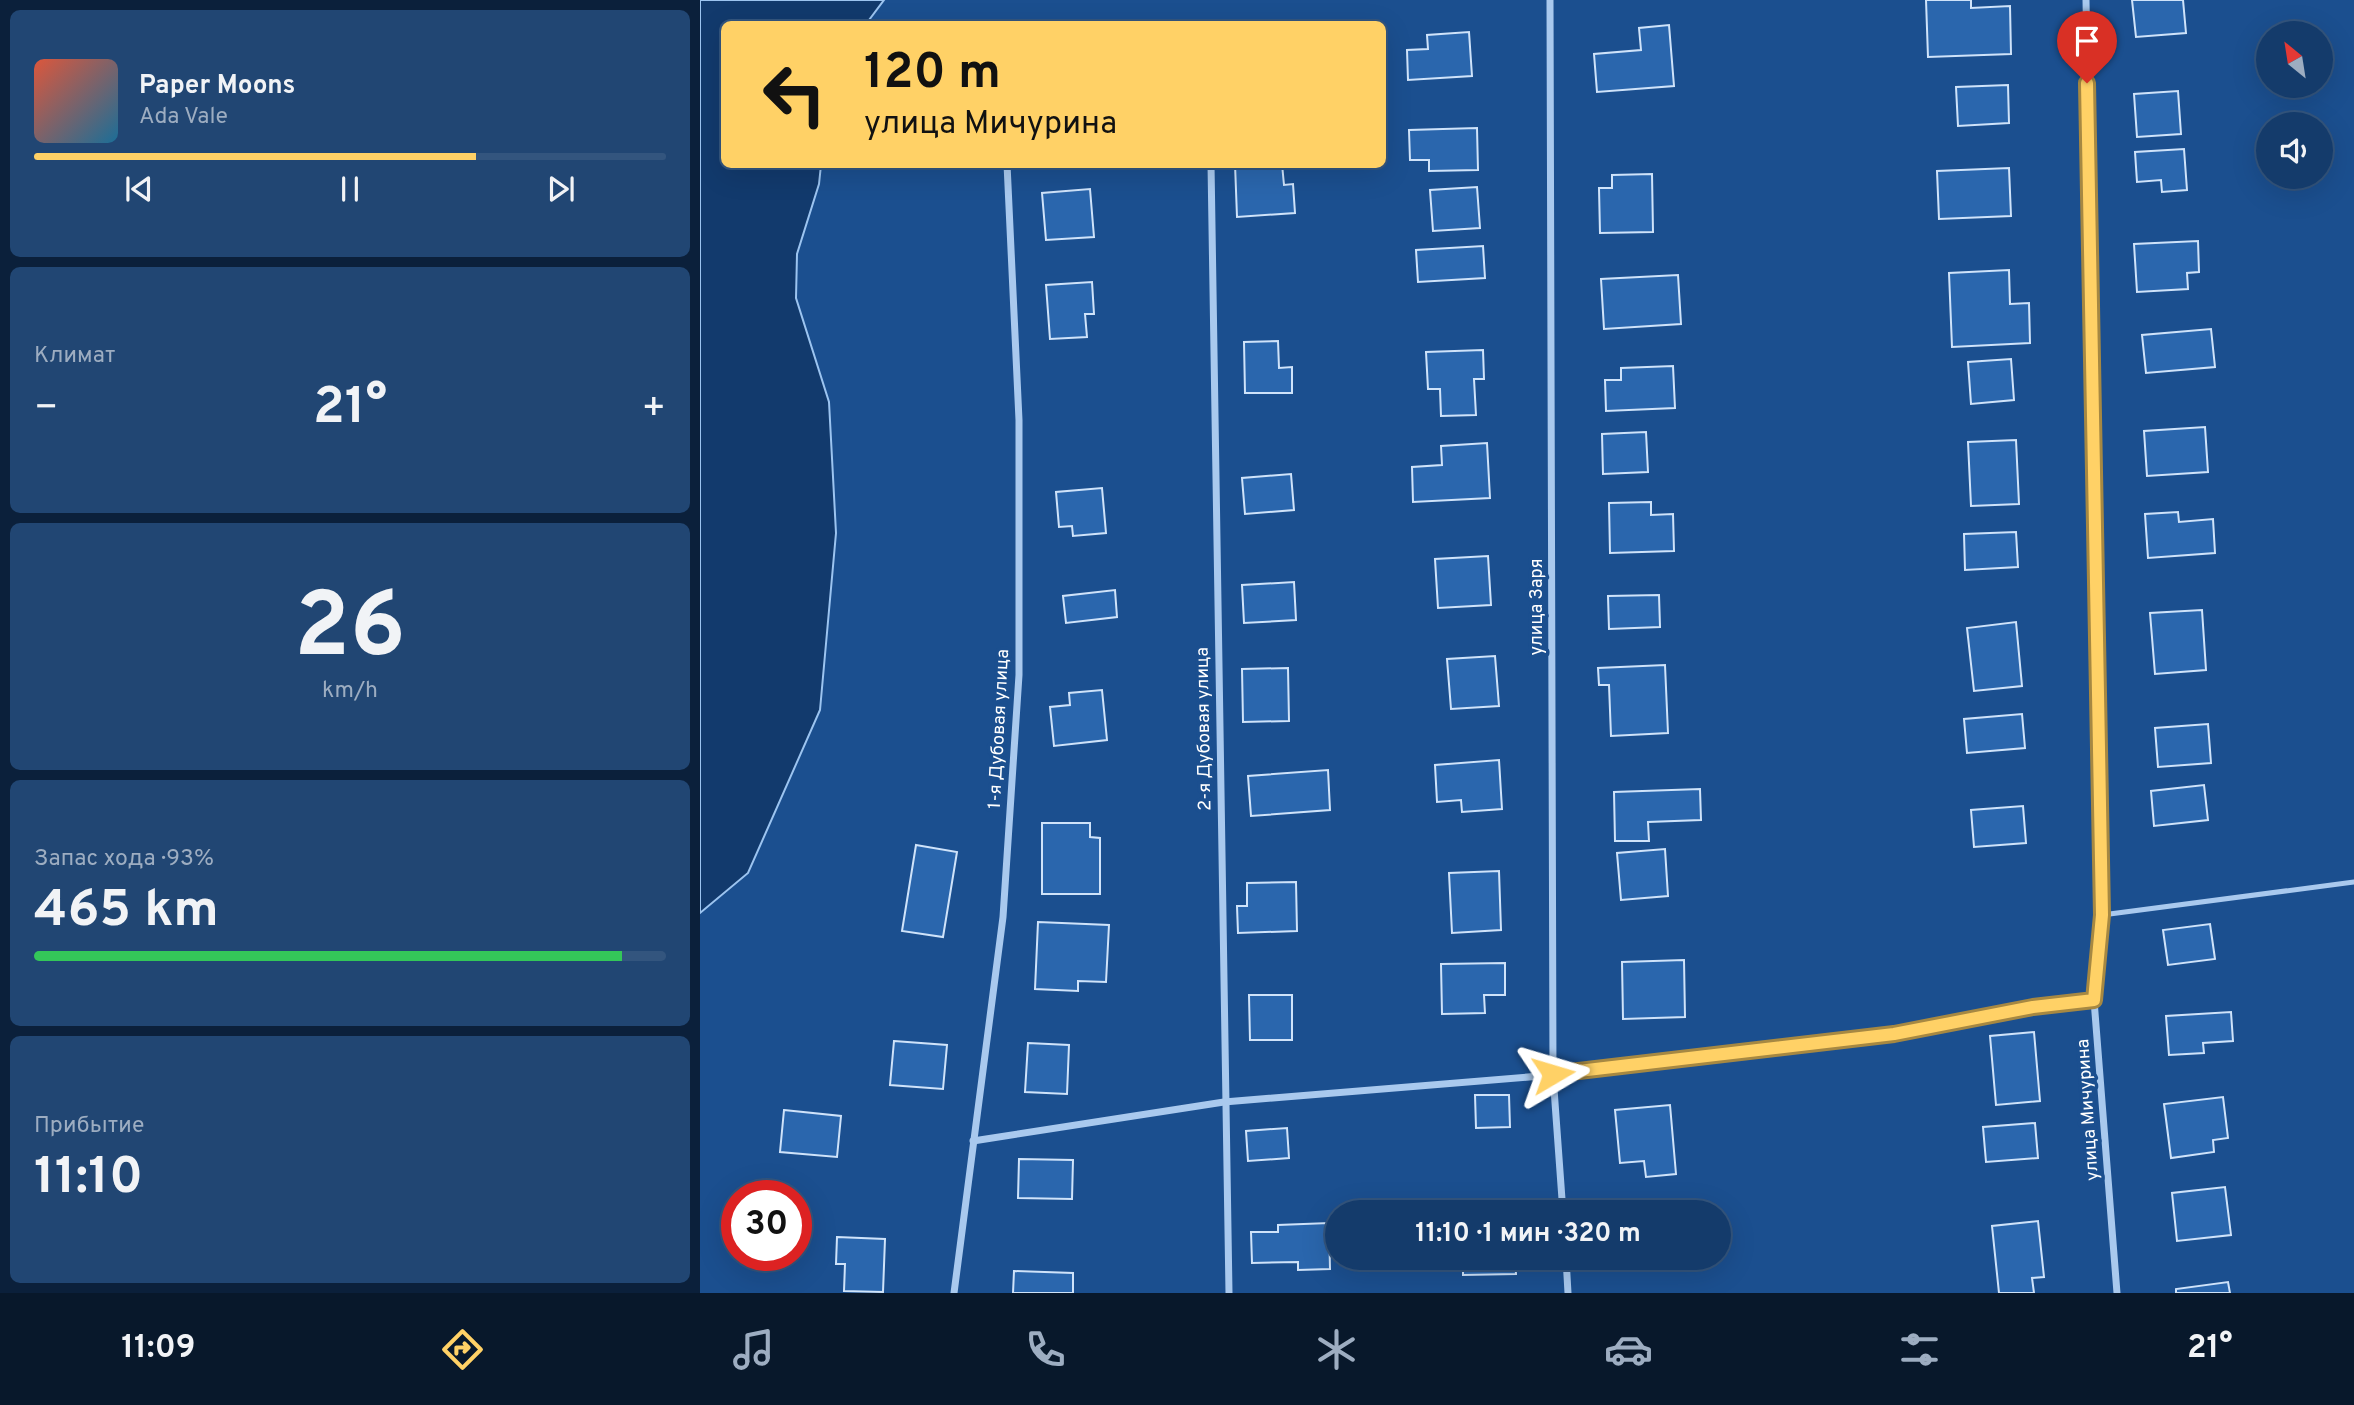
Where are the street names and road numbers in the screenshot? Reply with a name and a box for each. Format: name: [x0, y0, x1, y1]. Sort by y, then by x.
street label: улица Заря: [1526, 558, 1549, 656]
street label: 2-я Дубовая улица: [1192, 647, 1217, 811]
street label: 1-я Дубовая улица: [984, 649, 1015, 810]
street label: улица Мичурина: [2072, 1038, 2105, 1182]

